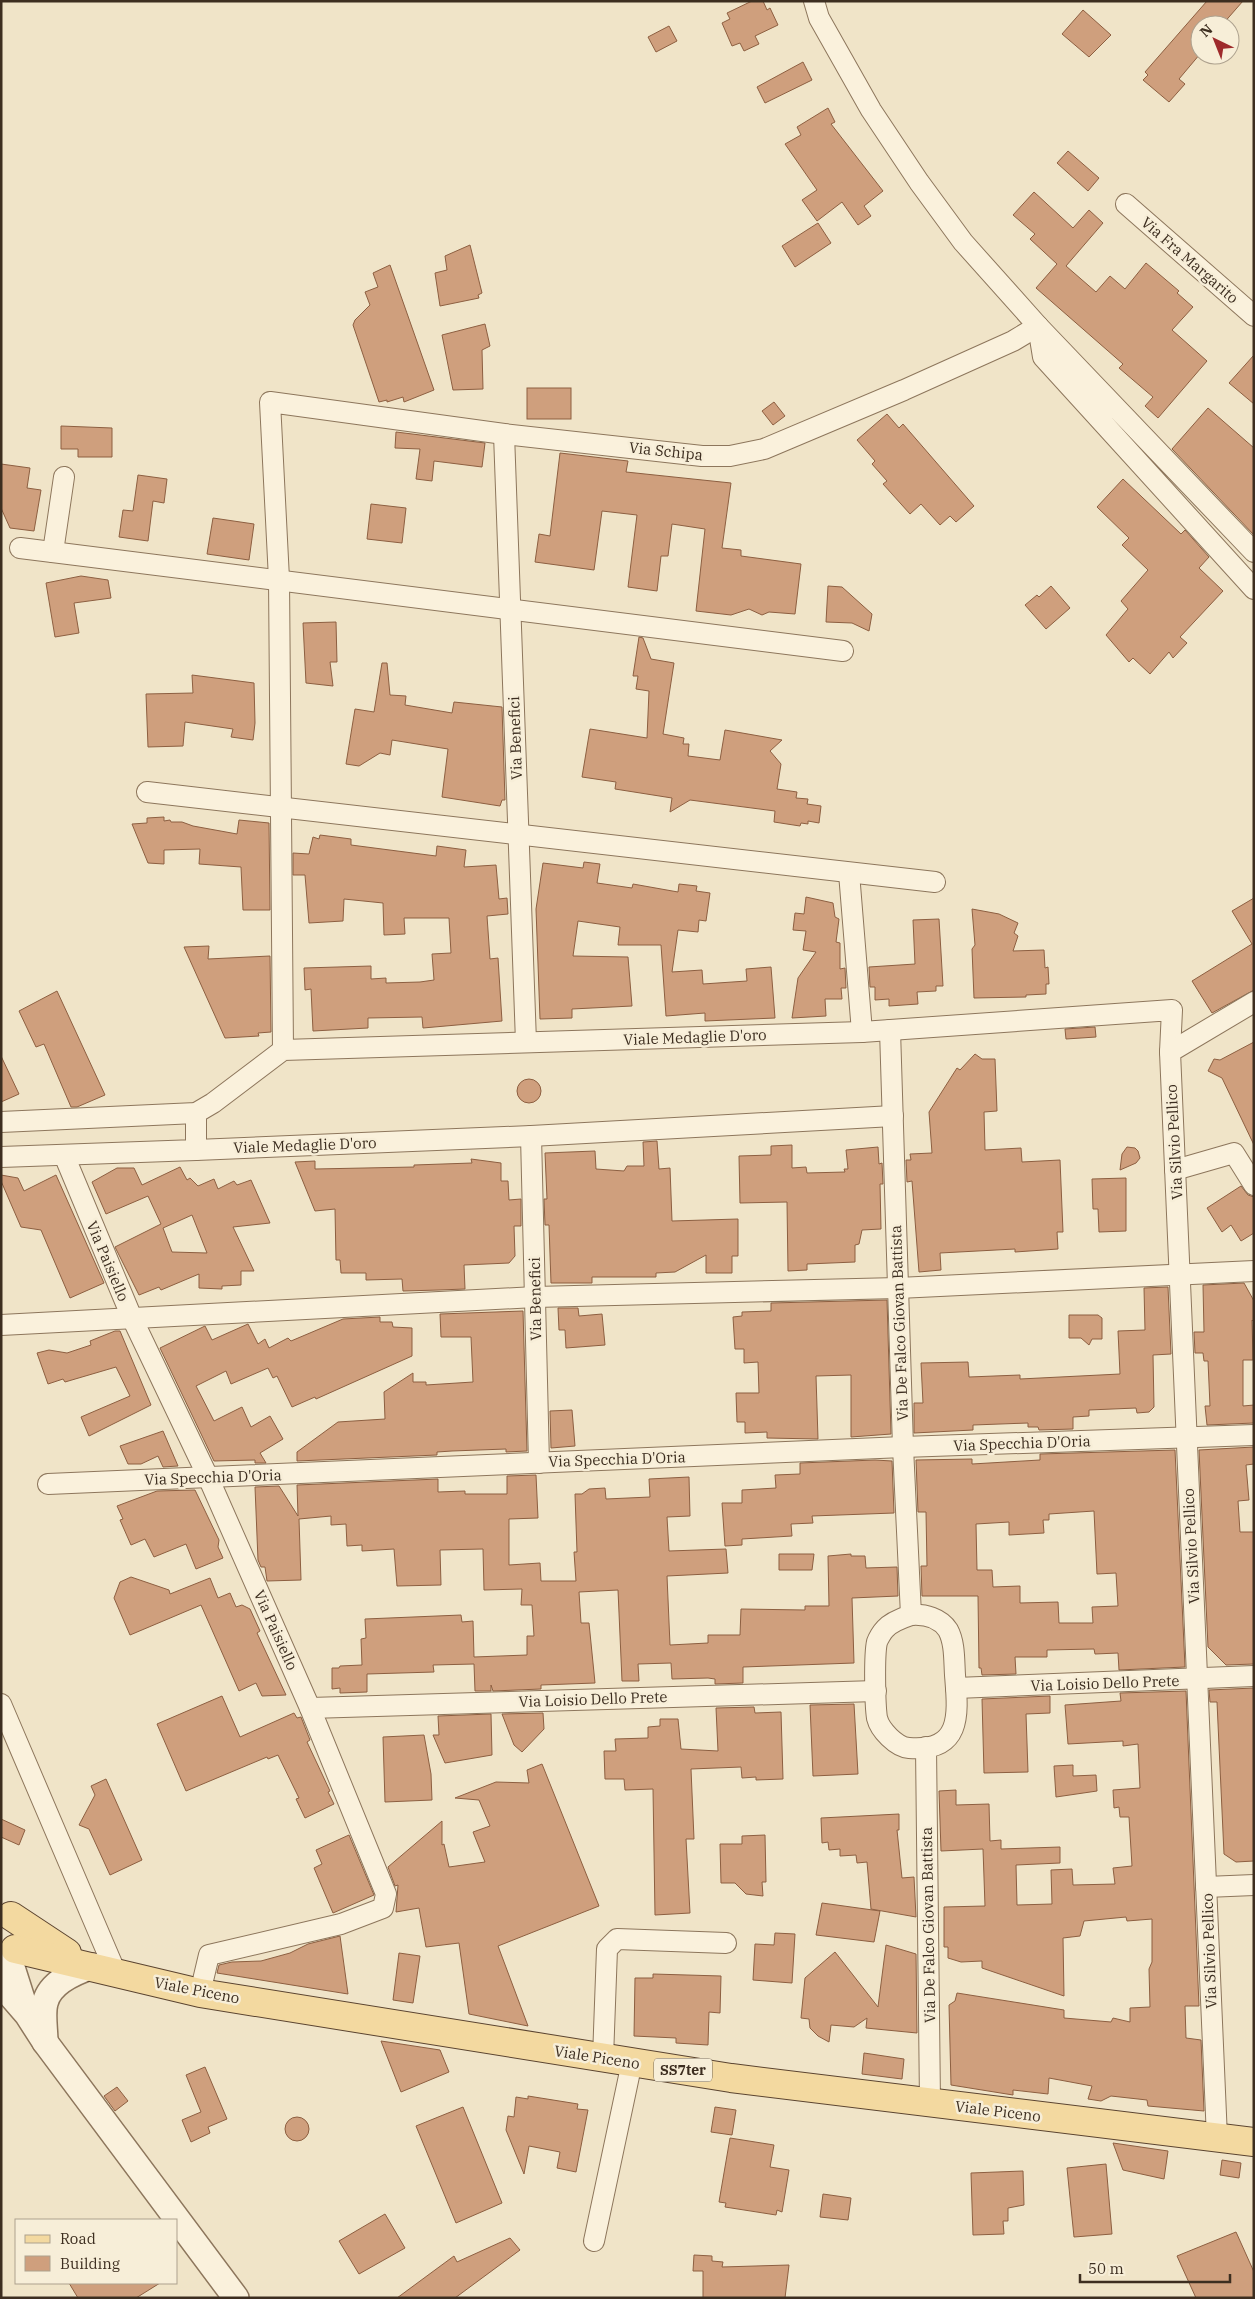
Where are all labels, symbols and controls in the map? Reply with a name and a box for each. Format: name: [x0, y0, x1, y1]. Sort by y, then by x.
north arrow: [1190, 15, 1240, 65]
text: N: [1196, 20, 1216, 41]
street label: Via Fra Margarito: [1137, 213, 1243, 307]
street label: Via Schipa: [628, 438, 704, 464]
street label: Via Benefici: [504, 696, 526, 780]
street label: Viale Medaglie D'oro: [623, 1025, 767, 1049]
street label: Via Silvio Pellico: [1161, 1084, 1187, 1200]
street label: Viale Medaglie D'oro: [233, 1133, 377, 1157]
street label: Via Paisiello: [83, 1218, 133, 1304]
street label: Via De Falco Giovan Battista: [886, 1225, 912, 1421]
street label: Via Benefici: [525, 1257, 545, 1341]
street label: Via Specchia D'Oria: [953, 1431, 1091, 1455]
street label: Via Specchia D'Oria: [548, 1447, 686, 1471]
street label: Via Specchia D'Oria: [144, 1465, 282, 1489]
street label: Via Silvio Pellico: [1178, 1488, 1204, 1604]
street label: Via Paisiello: [250, 1587, 302, 1673]
street label: Via Loisio Dello Prete: [1030, 1671, 1180, 1695]
street label: Via Loisio Dello Prete: [518, 1687, 668, 1711]
street label: Via De Falco Giovan Battista: [917, 1827, 939, 2023]
street label: Via Silvio Pellico: [1197, 1893, 1221, 2009]
street label: Viale Piceno: [153, 1972, 241, 2008]
street label: Viale Piceno: [553, 2041, 641, 2073]
road number: SS7ter: [654, 2058, 712, 2082]
street label: Viale Piceno: [954, 2096, 1042, 2126]
legend: [15, 2219, 178, 2284]
text: Road: [60, 2229, 96, 2248]
scale bar: [1080, 2252, 1230, 2284]
text: Building: [60, 2254, 120, 2273]
text: 50 m: [1088, 2259, 1124, 2278]

